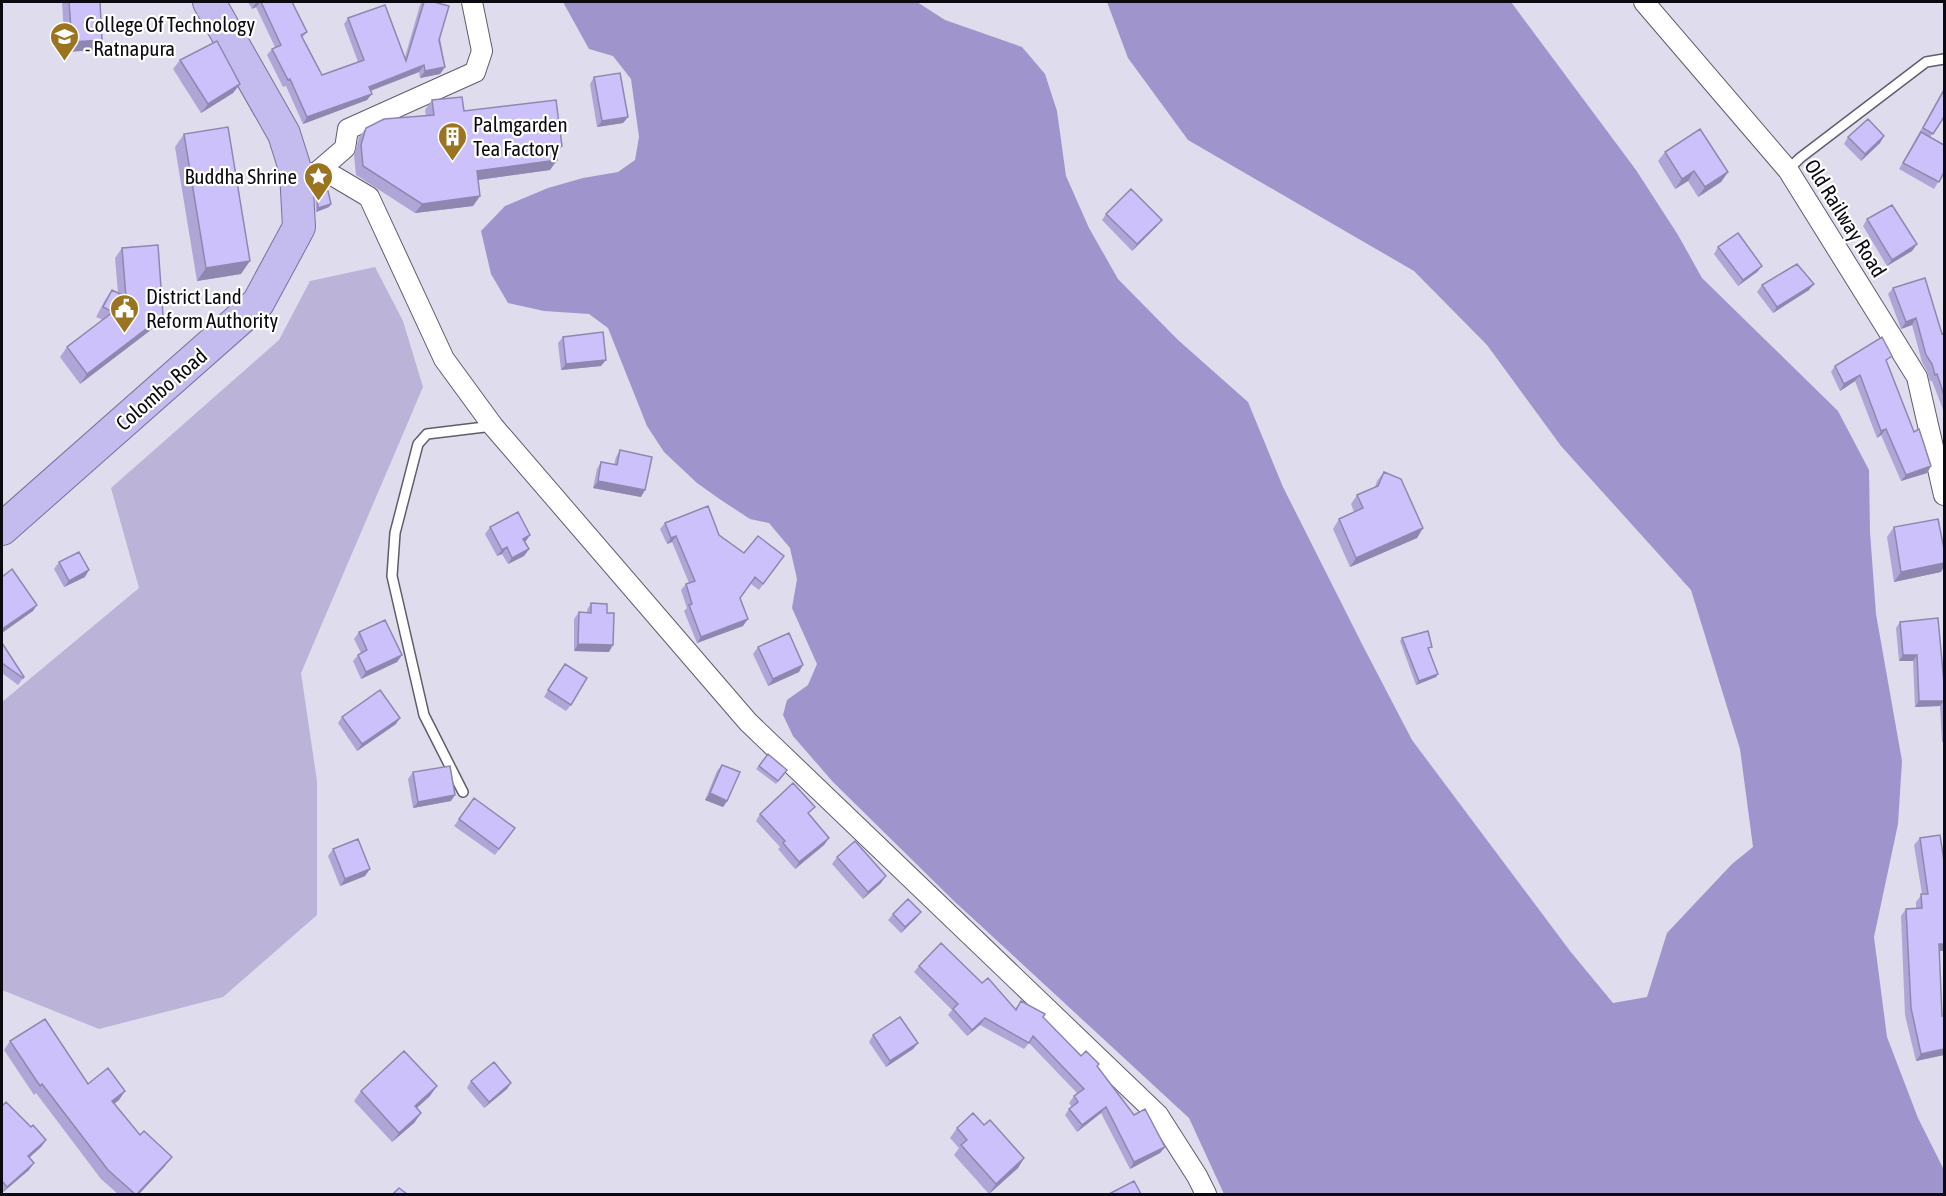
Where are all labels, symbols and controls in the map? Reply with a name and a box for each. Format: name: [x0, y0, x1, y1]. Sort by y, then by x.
place label: College Of Technology - Ratnapura: [85, 12, 255, 60]
school or university icon: College Of Technology - Ratnapura: [48, 20, 80, 62]
place label: Palmgarden Tea Factory: [473, 112, 568, 160]
building icon: Palmgarden Tea Factory: [436, 120, 468, 162]
street label: Old Railway Road: [1800, 155, 1892, 281]
place icon: Buddha Shrine: [302, 160, 334, 202]
place label: Buddha Shrine: [184, 164, 297, 188]
place label: District Land Reform Authority: [146, 284, 279, 332]
public building icon: District Land Reform Authority: [109, 292, 141, 334]
street label: Colombo Road: [111, 343, 211, 435]

